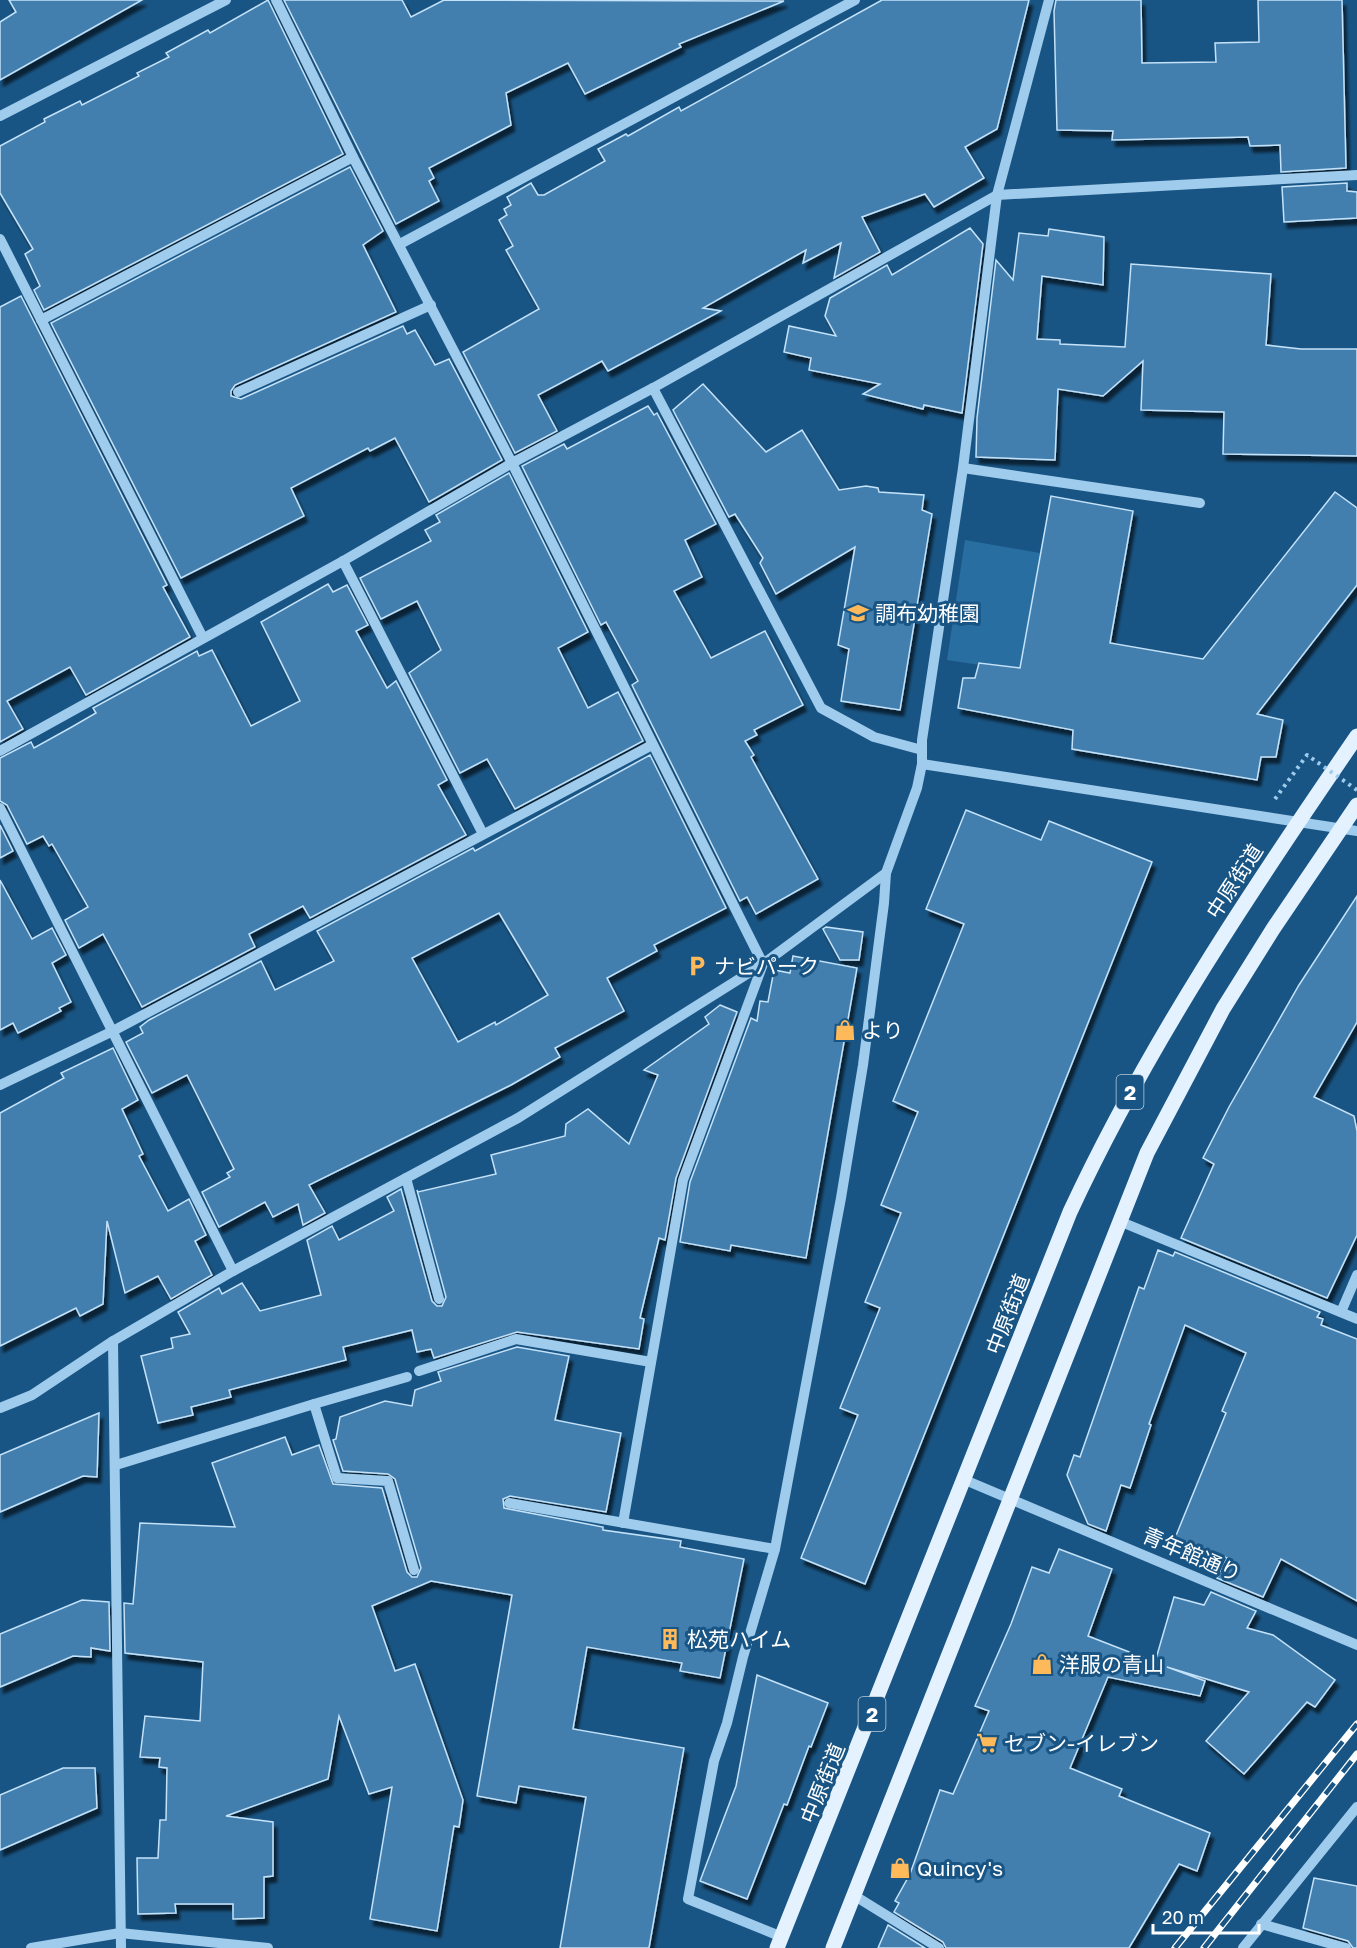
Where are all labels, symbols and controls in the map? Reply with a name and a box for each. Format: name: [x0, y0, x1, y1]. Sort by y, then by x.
place label: 調布幼稚園: [875, 600, 980, 626]
school or university icon: 調布幼稚園: [846, 601, 870, 625]
street label: 中原街道: [1200, 839, 1268, 923]
place label: ナビパーク: [714, 953, 819, 979]
parking icon: ナビパーク: [685, 954, 709, 978]
place label: より: [862, 1017, 904, 1043]
shop icon: より: [833, 1018, 857, 1042]
road number: 2: [1116, 1075, 1144, 1109]
street label: 中原街道: [980, 1270, 1034, 1358]
street label: 青年館通り: [1139, 1522, 1245, 1586]
place label: 松苑ハイム: [687, 1626, 791, 1652]
building icon: 松苑ハイム: [658, 1627, 682, 1651]
place label: 洋服の青山: [1059, 1651, 1164, 1677]
shop icon: 洋服の青山: [1030, 1652, 1054, 1676]
road number: 2: [858, 1697, 886, 1731]
place label: セブン-イレブン: [1004, 1730, 1159, 1756]
supermarket icon: セブン-イレブン: [975, 1731, 999, 1755]
street label: 中原街道: [794, 1739, 850, 1827]
place label: Quincy's: [917, 1855, 1003, 1881]
shop icon: Quincy's: [888, 1856, 912, 1880]
scale bar: [1153, 1897, 1260, 1935]
text: 20 m: [1162, 1906, 1204, 1928]

